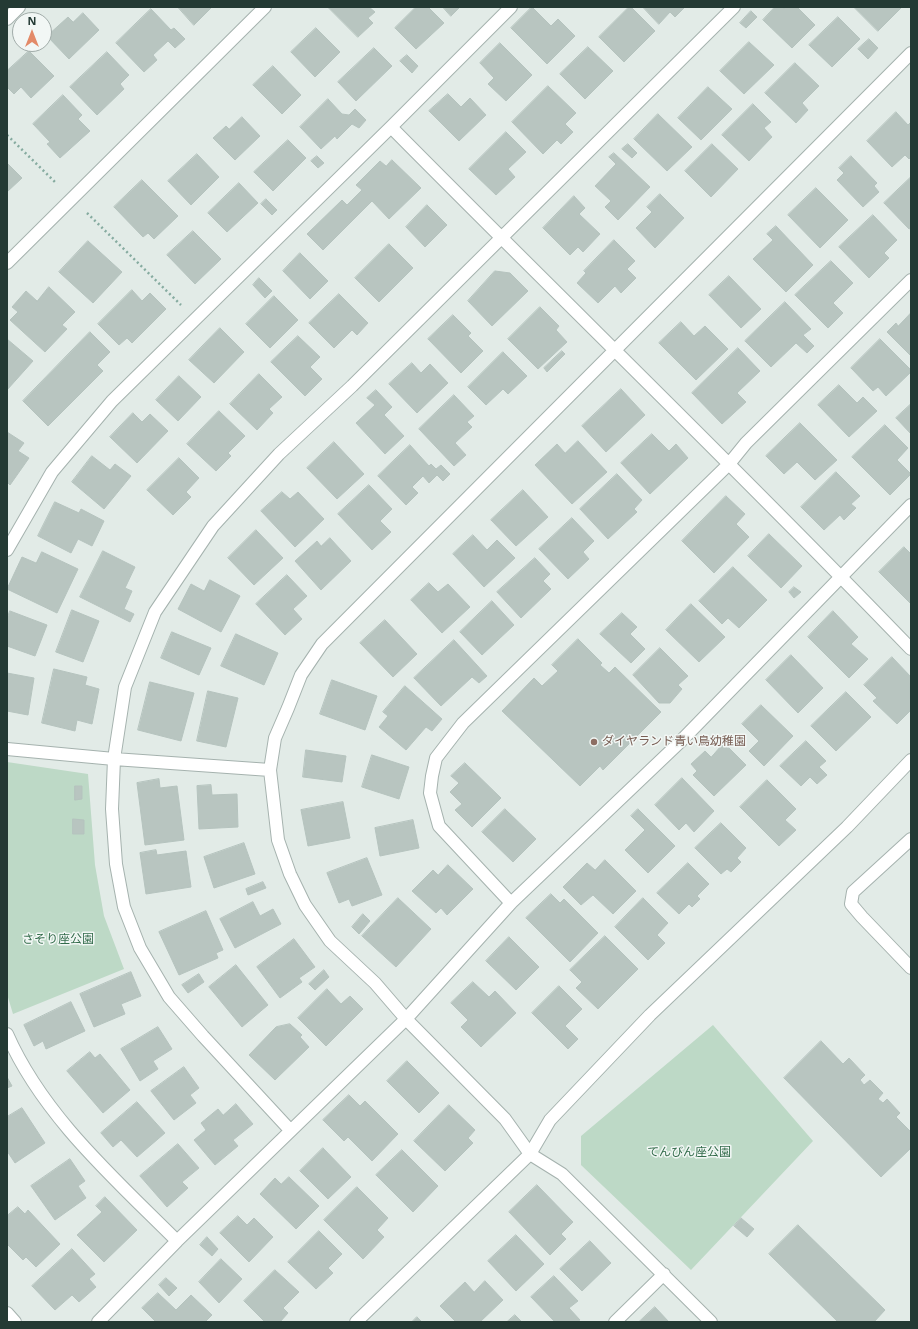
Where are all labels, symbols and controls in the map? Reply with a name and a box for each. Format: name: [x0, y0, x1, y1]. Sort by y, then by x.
north arrow: [12, 12, 52, 52]
text: N: [28, 13, 36, 28]
place label: ダイヤランド青い鳥幼稚園: [602, 735, 746, 749]
marker: ダイヤランド青い鳥幼稚園: [589, 737, 599, 747]
park label: さそり座公園: [22, 933, 94, 947]
park label: てんびん座公園: [647, 1146, 731, 1160]

